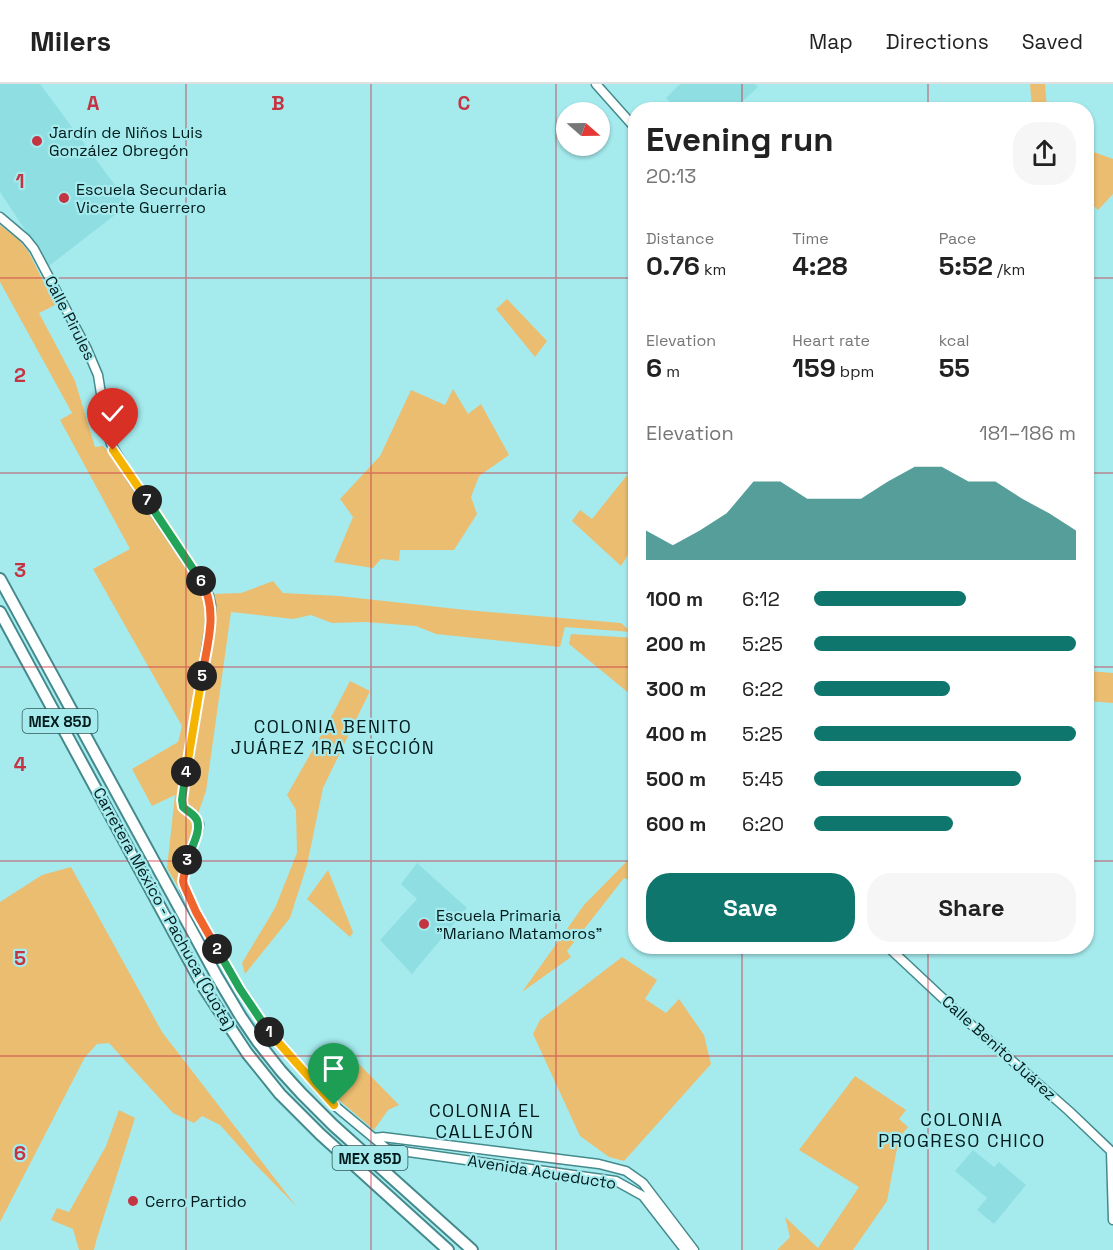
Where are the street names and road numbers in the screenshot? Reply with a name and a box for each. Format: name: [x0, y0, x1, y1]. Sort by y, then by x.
street label: Calle Pirules: [40, 272, 100, 364]
road number: MEX 85D: [22, 709, 98, 733]
street label: Carretera México - Pachuca (Cuota): [88, 784, 240, 1034]
street label: Calle Benito Juárez: [937, 991, 1061, 1105]
road number: MEX 85D: [332, 1146, 407, 1170]
street label: Avenida Acueducto: [466, 1150, 618, 1194]

